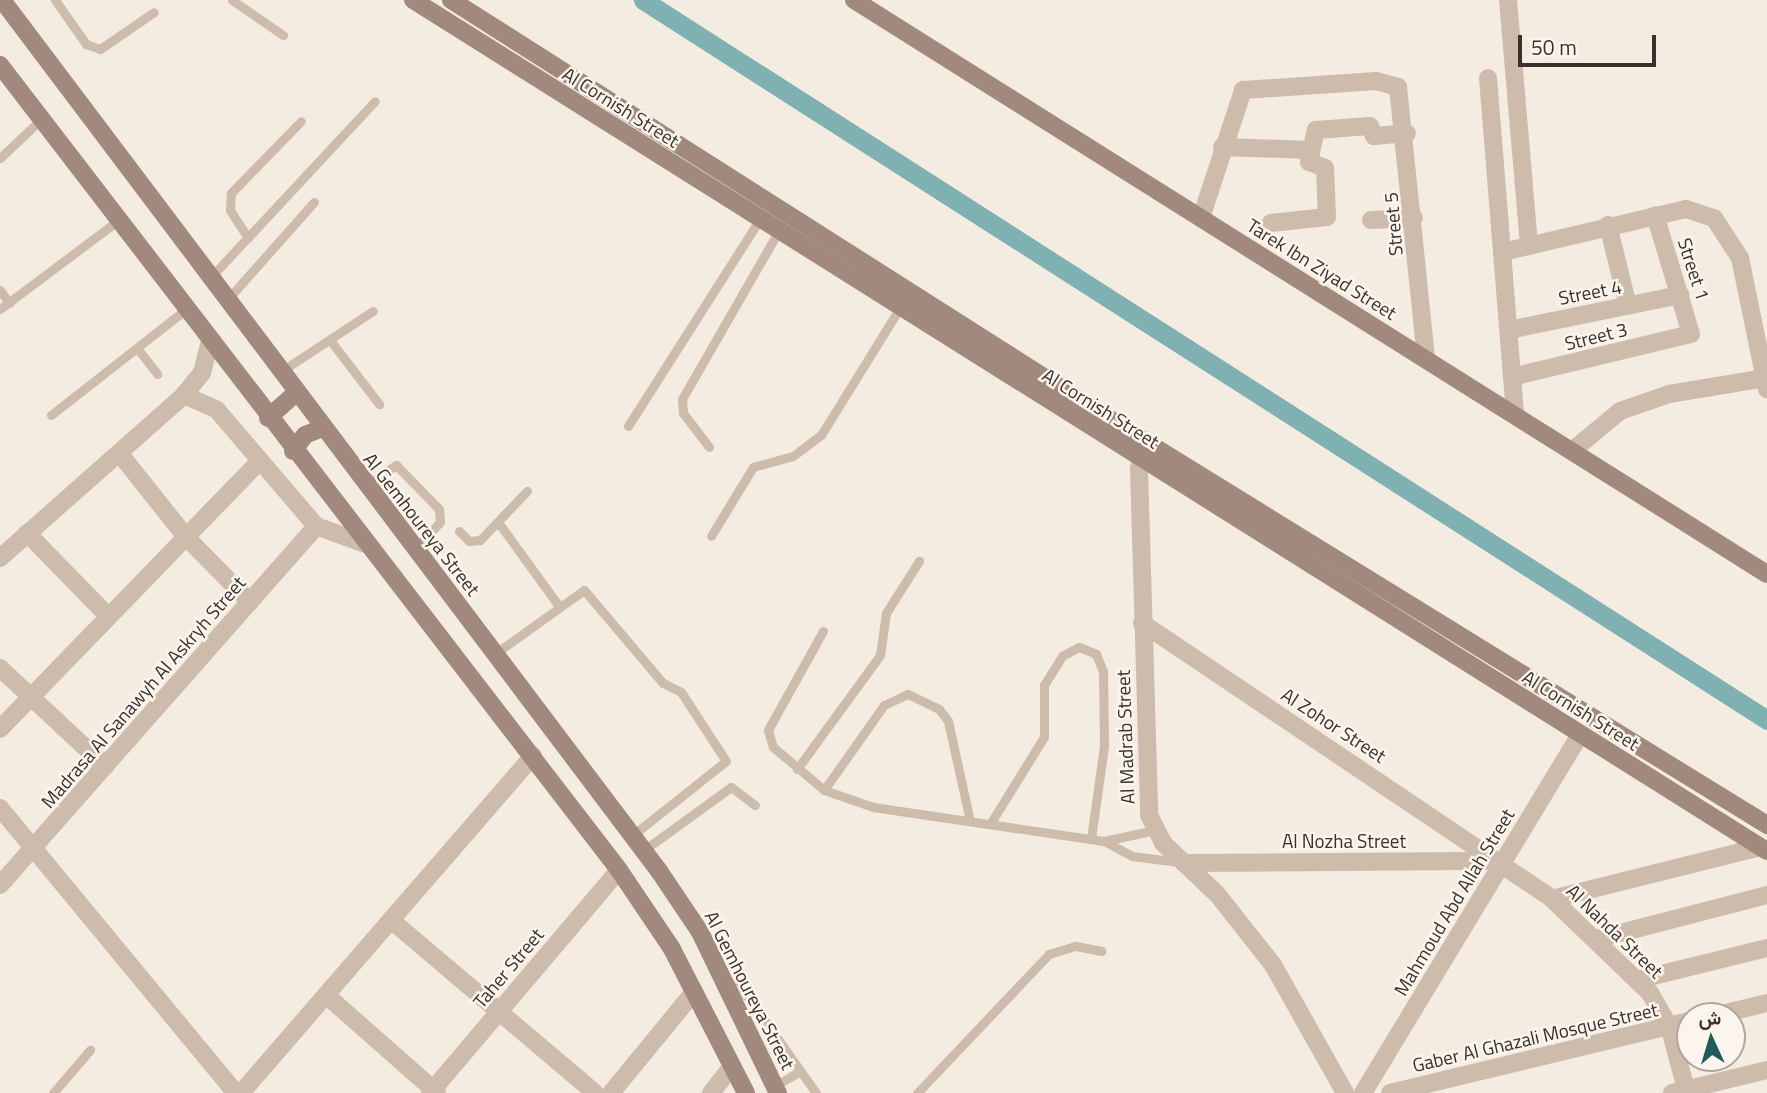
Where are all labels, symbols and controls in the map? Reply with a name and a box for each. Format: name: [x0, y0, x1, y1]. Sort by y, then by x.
scale bar: [1522, 21, 1660, 65]
text: 50 m: [1531, 31, 1577, 63]
street label: Al Cornish Street: [558, 62, 684, 152]
street label: Street 5: [1379, 191, 1407, 257]
street label: Tarek Ibn Ziyad Street: [1243, 214, 1401, 324]
street label: Street 1: [1673, 235, 1715, 303]
street label: Street 4: [1557, 275, 1623, 309]
street label: Street 3: [1562, 317, 1630, 355]
street label: Al Cornish Street: [1038, 363, 1164, 453]
street label: Al Gemhoureya Street: [359, 448, 485, 600]
street label: Madrasa Al Sanawyh Al Askryh Street: [36, 571, 250, 813]
street label: Al Cornish Street: [1518, 665, 1644, 755]
street label: Al Madrab Street: [1111, 669, 1139, 805]
street label: Al Zohor Street: [1278, 683, 1390, 767]
street label: Mahmoud Abd Allah Street: [1389, 804, 1519, 1000]
street label: Al Nozha Street: [1282, 830, 1406, 852]
street label: Al Nahda Street: [1562, 879, 1668, 983]
street label: Al Gemhoureya Street: [700, 907, 800, 1073]
street label: Taher Street: [468, 923, 548, 1013]
street label: Gaber Al Ghazali Mosque Street: [1410, 998, 1660, 1076]
north arrow: [1676, 1002, 1746, 1072]
text: ش: [1697, 1002, 1722, 1033]

